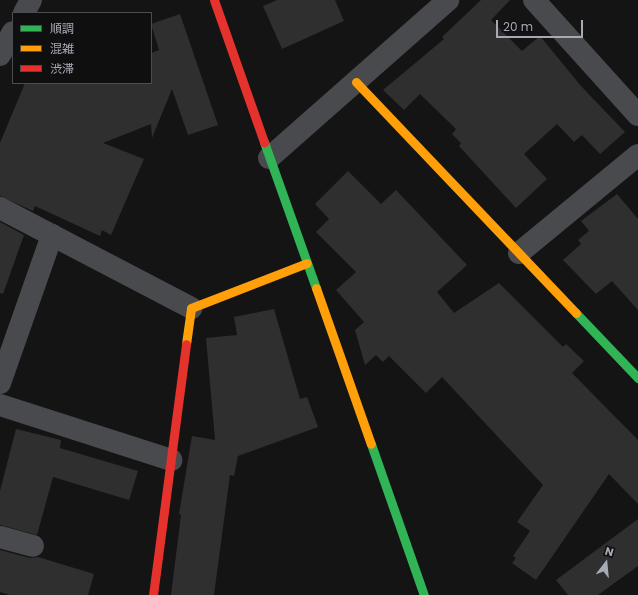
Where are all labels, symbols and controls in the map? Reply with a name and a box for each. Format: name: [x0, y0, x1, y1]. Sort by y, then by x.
legend: [12, 12, 152, 84]
scale bar: [498, 12, 585, 38]
text: 20 m: [503, 18, 533, 35]
text: 順調: [50, 20, 74, 37]
text: 混雑: [50, 40, 74, 57]
text: 渋滞: [50, 60, 74, 77]
north arrow: [586, 543, 626, 583]
text: N: [603, 543, 615, 560]

